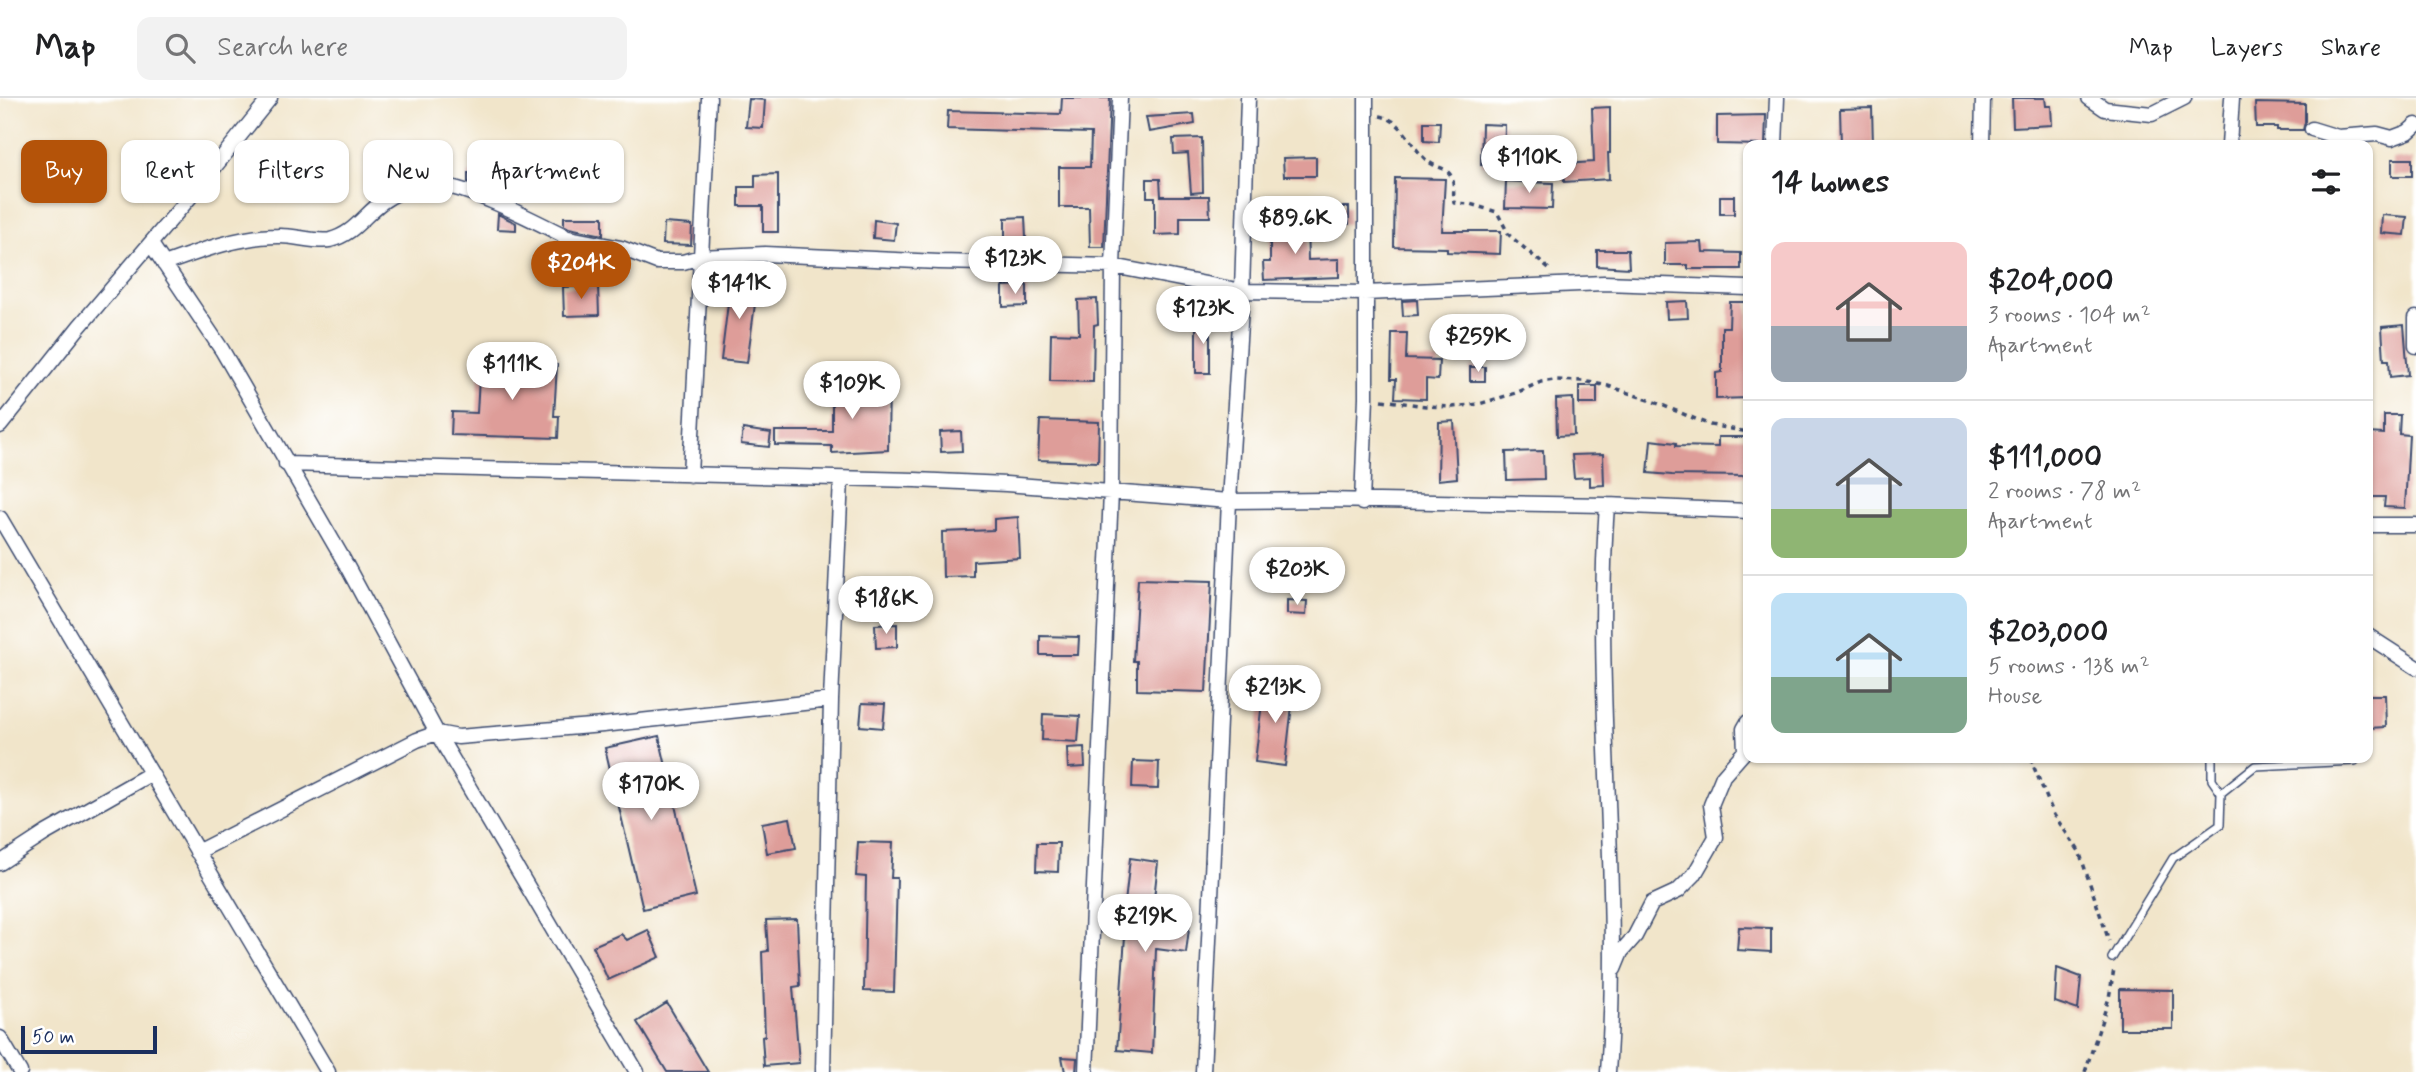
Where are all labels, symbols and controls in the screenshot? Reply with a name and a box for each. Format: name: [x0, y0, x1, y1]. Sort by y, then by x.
search box: [137, 17, 627, 80]
text: Map: [35, 26, 95, 70]
icon: search: [161, 29, 199, 67]
text: Search here: [217, 31, 348, 65]
text: Map: [2129, 33, 2173, 64]
text: Layers: [2211, 33, 2283, 64]
text: Share: [2321, 33, 2381, 64]
pin: $110K: [1480, 136, 1578, 195]
chip: Buy: [21, 140, 107, 203]
chip: Rent: [121, 140, 220, 203]
chip: Filters: [234, 140, 349, 203]
chip: New: [363, 140, 453, 203]
chip: Apartment: [467, 140, 624, 203]
text: $110K: [1497, 143, 1561, 173]
text: 14 homes: [1771, 163, 1889, 202]
icon: filters: [2307, 163, 2345, 201]
pin: $89.6K: [1238, 197, 1352, 256]
text: $89.6K: [1258, 204, 1332, 234]
pin: $123K: [966, 236, 1064, 296]
pin: $204K: [532, 242, 630, 301]
text: $123K: [984, 244, 1046, 274]
text: $204K: [547, 249, 615, 279]
pin: $141K: [690, 262, 788, 321]
text: $204,000: [1988, 262, 2114, 301]
text: $141K: [708, 269, 770, 299]
icon: home: [1827, 270, 1911, 354]
pin: $123K: [1154, 286, 1252, 346]
text: $123K: [1172, 294, 1234, 324]
text: 3 rooms · 104 m²: [1988, 301, 2151, 331]
pin: $259K: [1429, 314, 1527, 374]
text: $259K: [1445, 322, 1511, 352]
text: Apartment: [1988, 331, 2093, 361]
pin: $111K: [463, 342, 561, 402]
text: $111K: [483, 350, 541, 380]
pin: $109K: [803, 362, 901, 421]
text: $109K: [819, 369, 885, 399]
text: $111,000: [1988, 438, 2102, 477]
icon: home: [1827, 446, 1911, 530]
text: 2 rooms · 78 m²: [1988, 477, 2141, 507]
text: Apartment: [1988, 507, 2093, 537]
pin: $203K: [1248, 547, 1346, 607]
text: $203K: [1265, 555, 1329, 585]
pin: $186K: [837, 576, 935, 636]
text: $186K: [854, 584, 918, 614]
text: $203,000: [1988, 613, 2108, 652]
icon: home: [1827, 621, 1911, 705]
text: 5 rooms · 138 m²: [1988, 652, 2150, 682]
pin: $213K: [1226, 666, 1324, 725]
text: $213K: [1245, 673, 1305, 703]
text: House: [1988, 682, 2042, 712]
pin: $170K: [602, 762, 700, 822]
text: $170K: [618, 770, 684, 800]
pin: $219K: [1096, 894, 1194, 954]
text: $219K: [1113, 902, 1177, 932]
scale bar: [21, 1023, 158, 1055]
text: 50 m: [32, 1025, 75, 1050]

